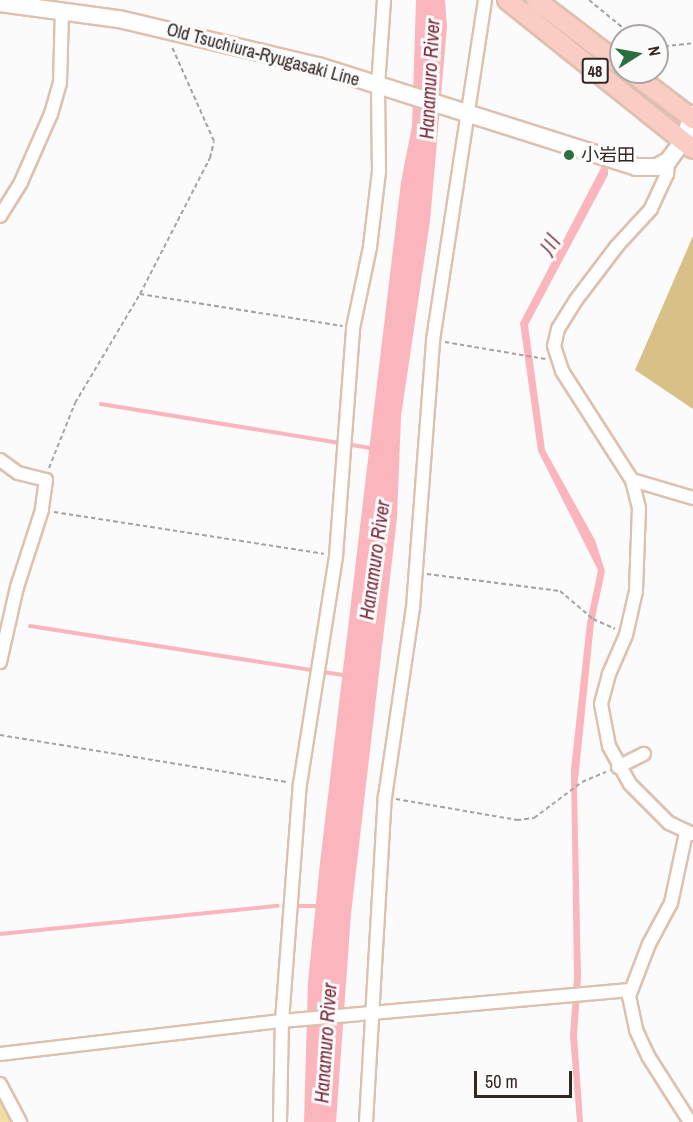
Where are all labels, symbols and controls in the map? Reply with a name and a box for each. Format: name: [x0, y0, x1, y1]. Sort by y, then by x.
water label: Hanamuro River: [414, 18, 444, 140]
street label: Old Tsuchiura-Ryugasaki Line: [164, 19, 362, 91]
north arrow: [609, 24, 669, 84]
text: N: [643, 44, 666, 58]
road number: 48: [582, 58, 608, 84]
place label: 小岩田: [581, 144, 635, 166]
marker: 小岩田: [562, 148, 576, 162]
water label: 川: [534, 232, 564, 260]
water label: Hanamuro River: [354, 499, 394, 621]
water label: Hanamuro River: [309, 982, 341, 1104]
scale bar: [477, 1059, 574, 1097]
text: 50 m: [485, 1069, 518, 1094]

